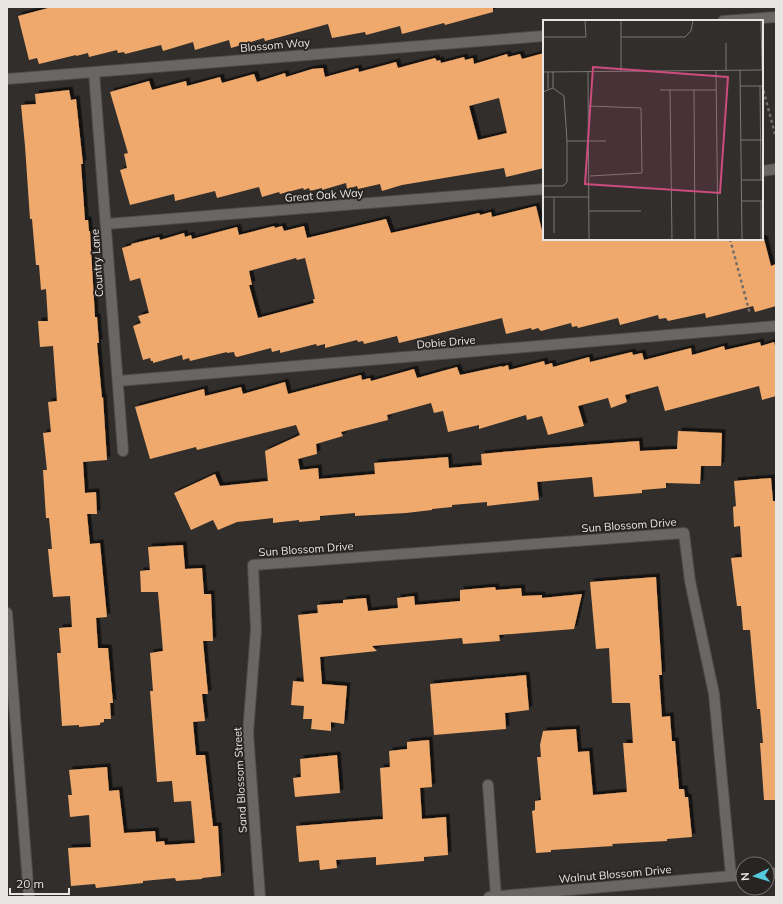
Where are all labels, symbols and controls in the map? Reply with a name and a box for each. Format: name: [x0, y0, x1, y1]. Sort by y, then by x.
inset map: [543, 20, 763, 240]
street label: Blossom Way: [239, 35, 311, 55]
street label: Great Oak Way: [284, 185, 364, 205]
street label: Country Lane: [88, 229, 106, 297]
street label: Dobie Drive: [416, 332, 476, 352]
street label: Sun Blossom Drive: [581, 515, 677, 535]
street label: Sun Blossom Drive: [258, 539, 354, 559]
street label: Sand Blossom Street: [230, 727, 250, 833]
north arrow: [735, 856, 775, 896]
street label: Walnut Blossom Drive: [558, 862, 672, 886]
scale bar: [10, 870, 69, 896]
text: N: [738, 872, 752, 881]
text: 20 m: [16, 876, 44, 891]

